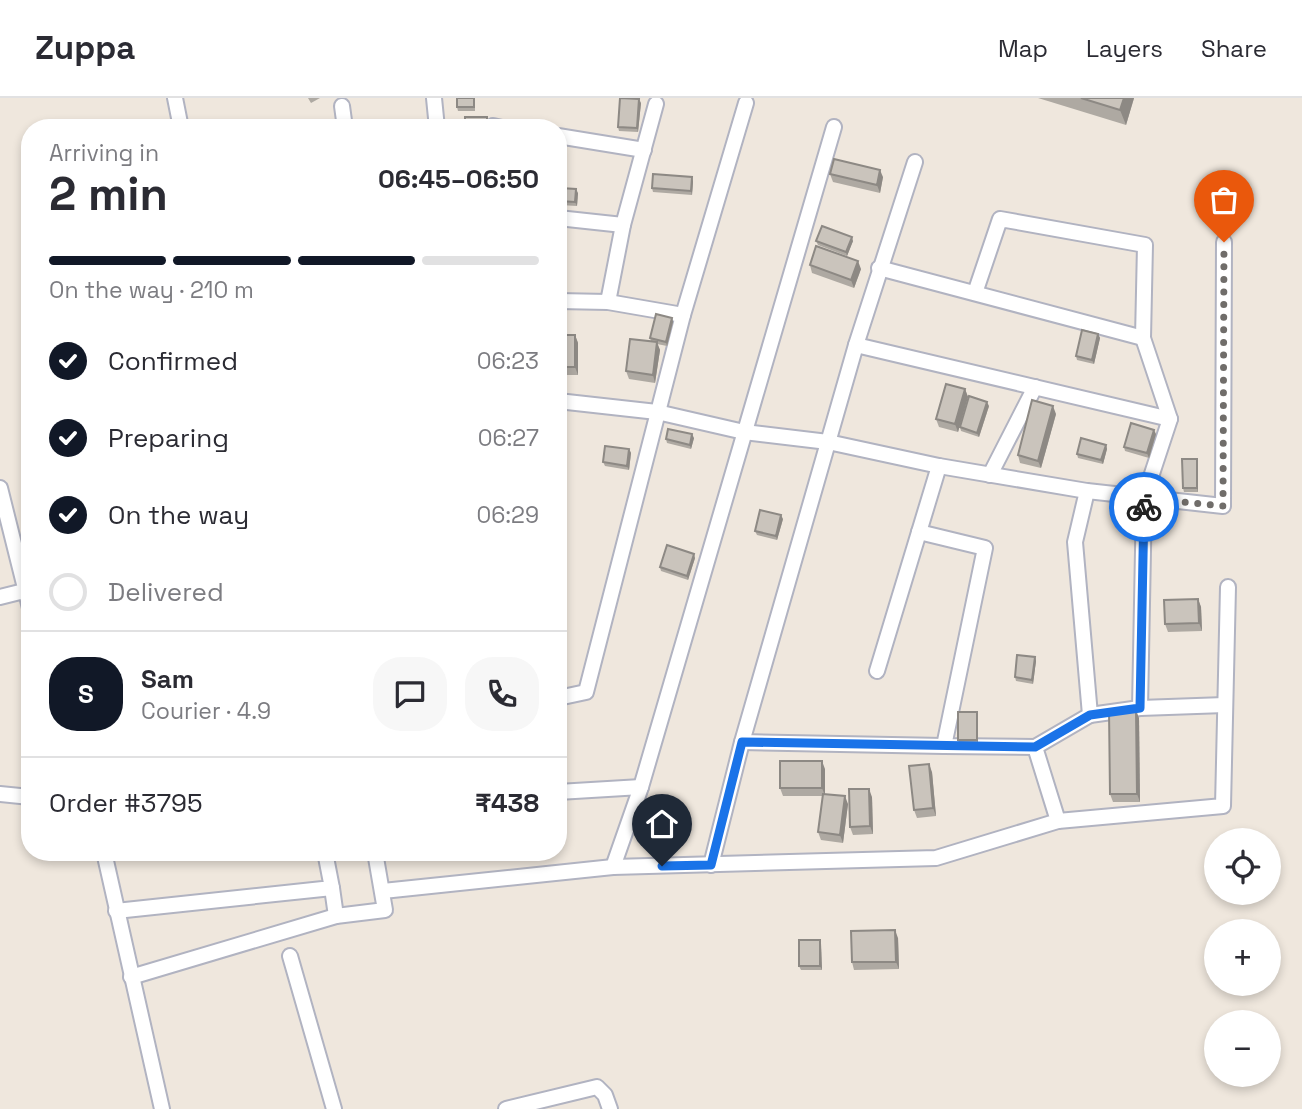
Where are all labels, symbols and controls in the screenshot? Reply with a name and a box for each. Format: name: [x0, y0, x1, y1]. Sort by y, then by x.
text: Zuppa: [35, 27, 135, 69]
text: Map: [998, 33, 1048, 64]
text: Layers: [1086, 33, 1163, 64]
text: Share: [1201, 33, 1267, 64]
text: Arriving in: [49, 138, 159, 168]
text: 06:45–06:50: [378, 162, 539, 196]
text: 2 min: [49, 165, 168, 223]
pin: [1194, 170, 1254, 242]
icon: bag: [1205, 181, 1243, 219]
text: On the way · 210 m: [49, 275, 254, 305]
icon: check: [49, 342, 87, 380]
text: Confirmed: [108, 344, 238, 378]
text: 06:23: [477, 346, 539, 376]
icon: check: [49, 419, 87, 457]
text: Preparing: [108, 421, 229, 455]
text: 06:27: [478, 423, 539, 453]
courier: [1109, 472, 1179, 542]
icon: bike: [1125, 488, 1163, 526]
icon: check: [49, 496, 87, 534]
text: On the way: [108, 498, 249, 532]
text: 06:29: [476, 500, 539, 530]
text: Delivered: [108, 575, 224, 609]
button: chat: [373, 657, 447, 731]
button: phone: [465, 657, 539, 731]
text: Sam: [141, 662, 194, 696]
text: S: [78, 677, 94, 711]
text: Courier · 4.9: [141, 696, 271, 726]
text: Order #3795: [49, 786, 203, 820]
text: ₹438: [475, 786, 539, 820]
pin: [632, 794, 692, 866]
icon: home: [643, 805, 681, 843]
map controls: [1204, 828, 1281, 1087]
button: locate: [1204, 828, 1281, 905]
button: +: [1204, 919, 1281, 996]
button: −: [1204, 1010, 1281, 1087]

